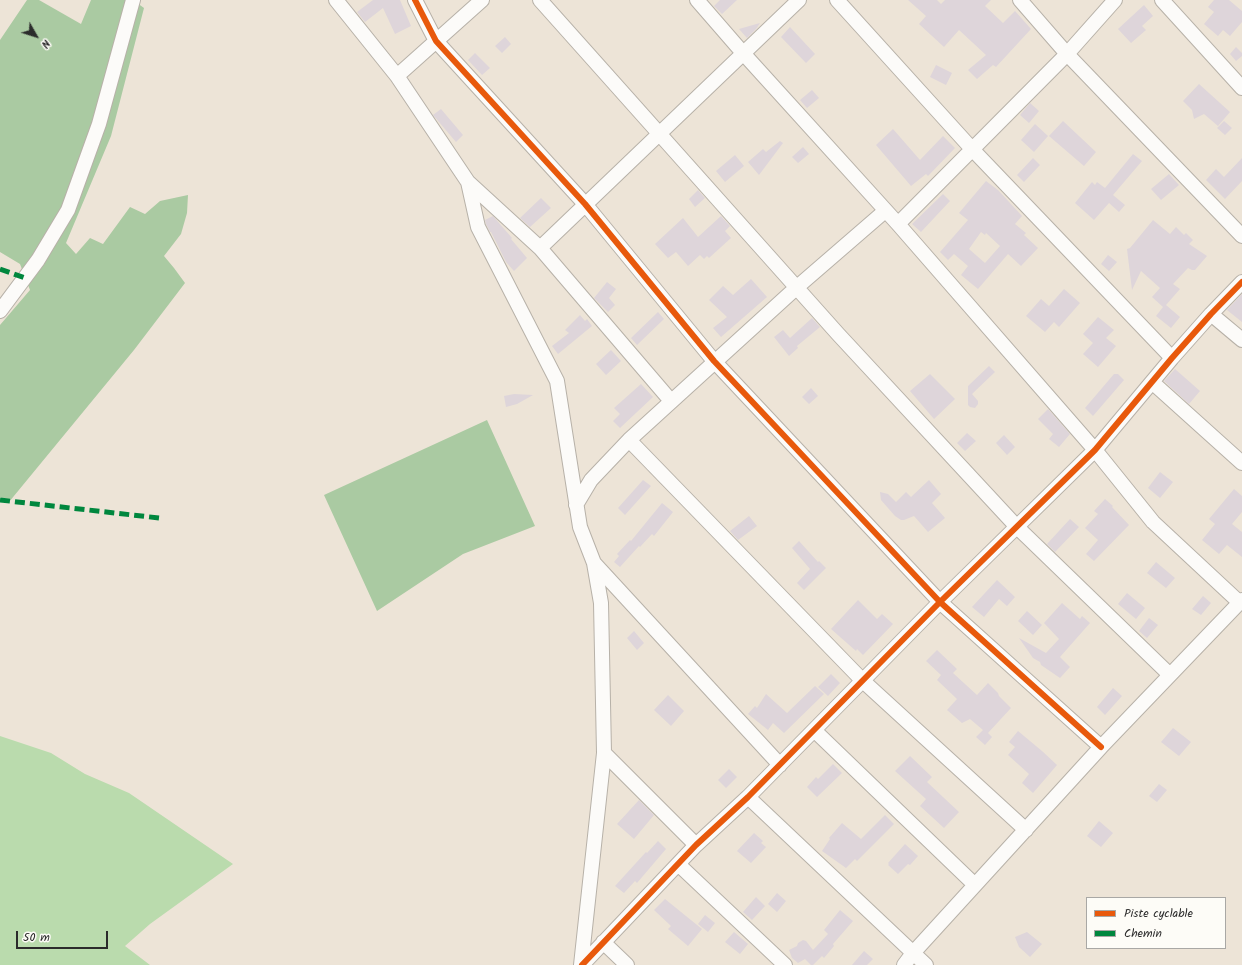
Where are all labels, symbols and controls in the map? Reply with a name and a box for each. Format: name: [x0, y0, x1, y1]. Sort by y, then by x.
north arrow: [16, 16, 56, 56]
text: N: [36, 35, 55, 52]
legend: [1086, 897, 1226, 949]
text: Piste cyclable: [1124, 904, 1193, 923]
scale bar: [18, 923, 110, 949]
text: Chemin: [1124, 924, 1162, 943]
text: 50 m: [23, 928, 50, 947]

